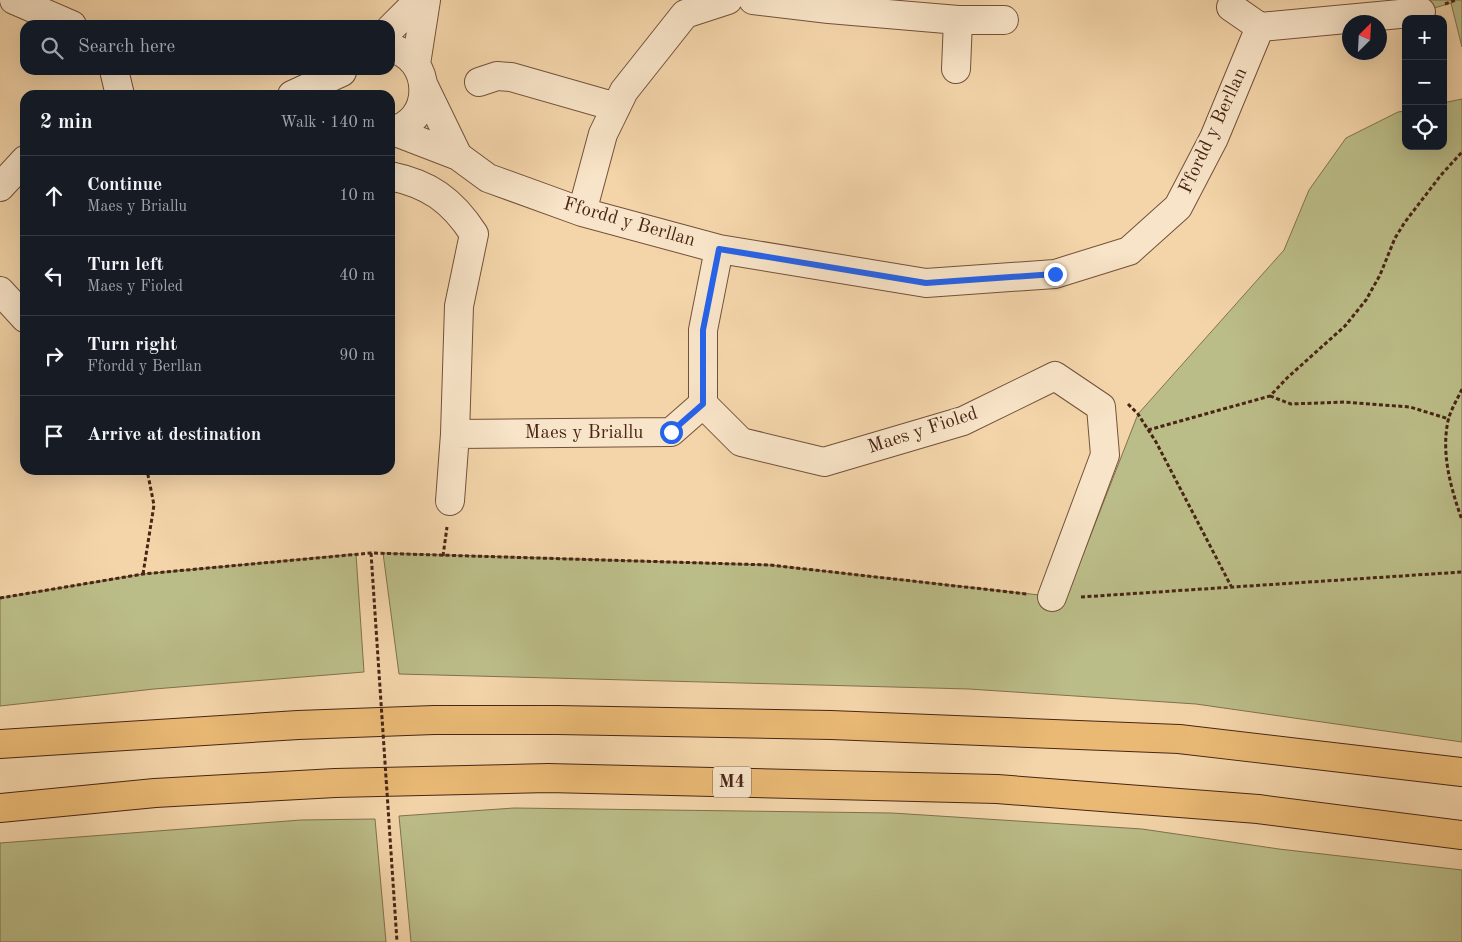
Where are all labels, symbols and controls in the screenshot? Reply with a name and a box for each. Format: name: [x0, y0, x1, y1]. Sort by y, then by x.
north arrow: [1342, 15, 1387, 60]
map controls: [1402, 15, 1447, 150]
button: +: [1402, 15, 1447, 60]
search box: [20, 20, 395, 75]
icon: search: [38, 34, 66, 62]
text: Search here: [78, 38, 175, 57]
button: −: [1402, 60, 1447, 105]
street label: Ffordd y Berllan: [1177, 65, 1251, 197]
button: locate: [1402, 105, 1447, 150]
text: 2 min: [40, 112, 93, 133]
text: Walk · 140 m: [280, 115, 375, 131]
text: Continue: [87, 176, 162, 195]
icon: ahead: [40, 182, 68, 210]
text: 10 m: [339, 188, 375, 204]
street label: Ffordd y Berllan: [561, 195, 697, 251]
text: Maes y Briallu: [87, 199, 187, 215]
text: Turn left: [87, 256, 164, 275]
icon: left: [40, 262, 68, 290]
route end: [1044, 263, 1067, 286]
text: 40 m: [339, 268, 375, 284]
text: Maes y Fioled: [87, 279, 183, 295]
text: Turn right: [87, 336, 177, 355]
icon: right: [40, 342, 68, 370]
text: 90 m: [339, 348, 375, 364]
text: Ffordd y Berllan: [87, 359, 202, 375]
street label: Maes y Fioled: [866, 404, 980, 458]
route start: [660, 421, 683, 444]
icon: arrive: [40, 422, 68, 450]
street label: Maes y Briallu: [525, 424, 643, 443]
text: Arrive at destination: [87, 426, 261, 445]
road number: M4: [713, 766, 751, 798]

